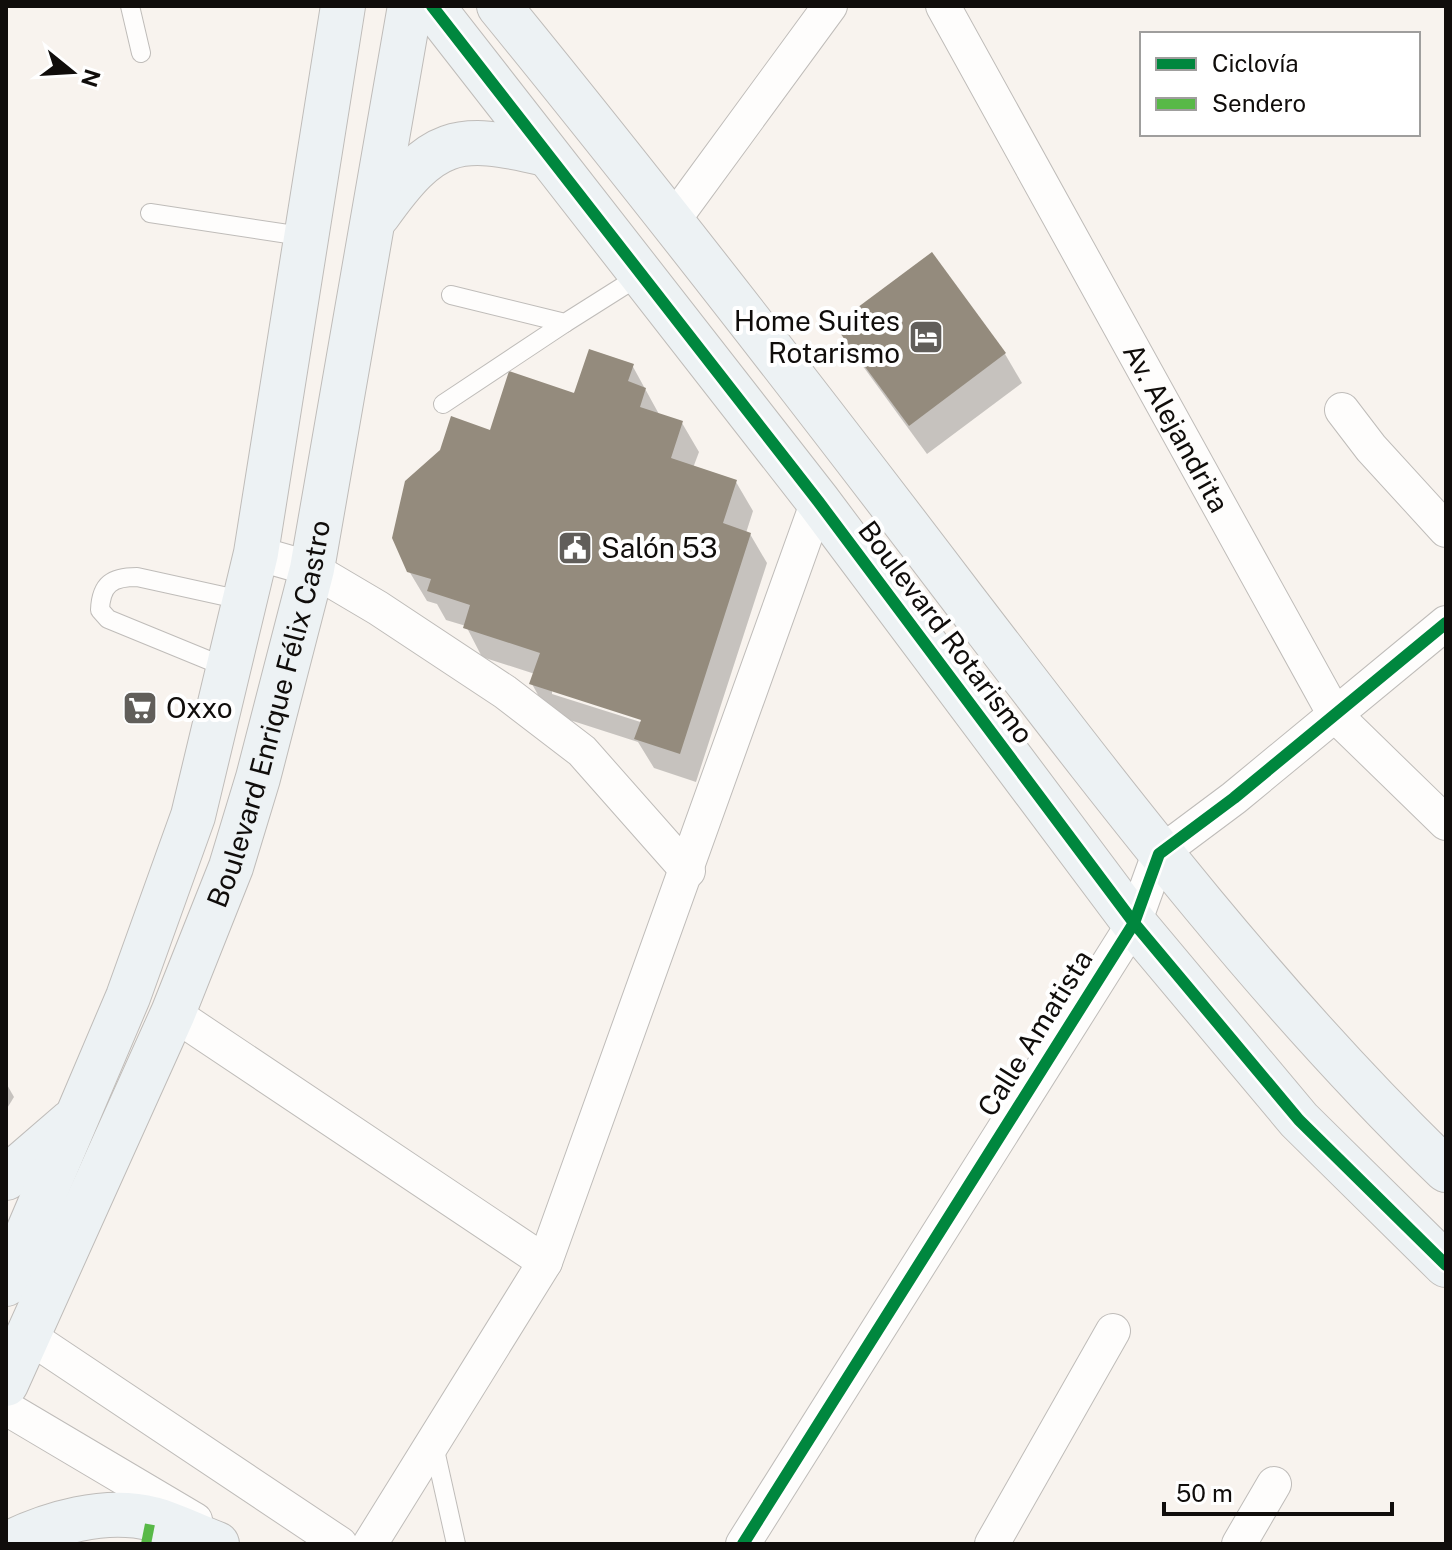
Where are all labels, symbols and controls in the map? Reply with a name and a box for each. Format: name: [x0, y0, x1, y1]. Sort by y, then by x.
north arrow: [32, 32, 112, 112]
legend: [1140, 32, 1420, 136]
text: Ciclovía: [1212, 49, 1299, 77]
text: N: [76, 66, 106, 90]
text: Sendero: [1212, 89, 1306, 117]
place label: Home Suites Rotarismo: [734, 304, 900, 369]
hotel icon: Home Suites Rotarismo: [907, 318, 945, 356]
street label: Av. Alejandrita: [1117, 338, 1236, 518]
street label: Boulevard Rotarismo: [852, 514, 1041, 749]
street label: Boulevard Enrique Félix Castro: [200, 517, 336, 912]
public building icon: Salón 53: [556, 529, 594, 567]
place label: Salón 53: [601, 531, 717, 564]
supermarket icon: Oxxo: [121, 689, 159, 727]
place label: Oxxo: [166, 691, 233, 724]
street label: Calle Amatista: [970, 944, 1099, 1122]
scale bar: [1164, 1466, 1392, 1516]
text: 50 m: [1176, 1479, 1233, 1507]

